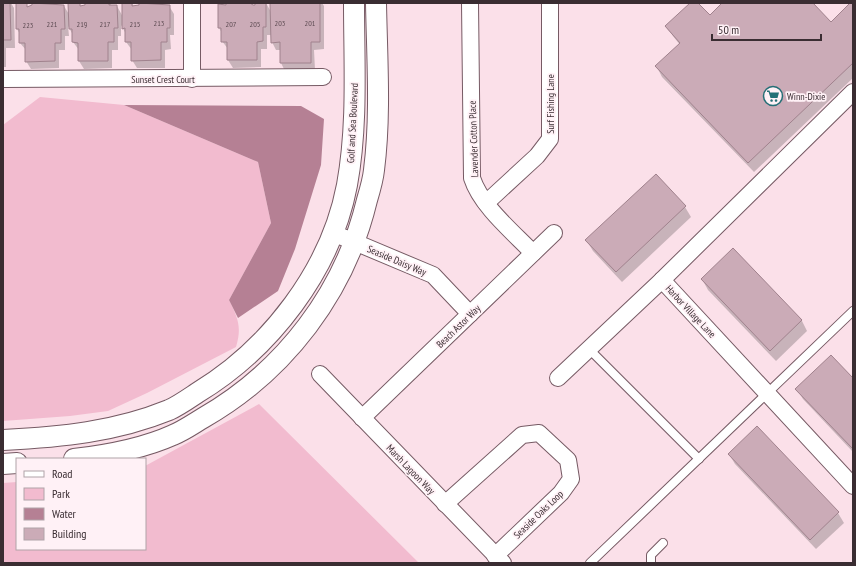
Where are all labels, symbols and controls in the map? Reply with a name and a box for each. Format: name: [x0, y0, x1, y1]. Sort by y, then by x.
scale bar: [712, 16, 821, 42]
house number: 213: [154, 18, 165, 28]
house number: 203: [275, 18, 286, 28]
house number: 201: [305, 18, 316, 28]
house number: 221: [47, 19, 58, 29]
house number: 219: [77, 19, 88, 29]
house number: 217: [100, 19, 111, 29]
house number: 215: [130, 19, 140, 29]
house number: 207: [226, 19, 237, 29]
house number: 205: [250, 19, 260, 29]
house number: 223: [23, 20, 34, 30]
text: 50 m: [718, 22, 739, 37]
street label: Sunset Crest Court: [131, 73, 195, 86]
street label: Surf Fishing Lane: [544, 74, 557, 134]
street label: Golf and Sea Boulevard: [344, 83, 361, 163]
supermarket icon: Winn-Dixie: [762, 85, 784, 107]
place label: Winn-Dixie: [787, 90, 825, 103]
street label: Lavender Cotton Place: [466, 100, 481, 178]
street label: Seaside Daisy Way: [365, 242, 429, 279]
street label: Harbor Village Lane: [663, 282, 719, 341]
street label: Beach Astor Way: [433, 302, 483, 351]
street label: Marsh Lagoon Way: [384, 442, 438, 497]
legend: [16, 458, 146, 550]
text: Road: [52, 466, 72, 481]
text: Park: [52, 486, 70, 501]
street label: Seaside Oaks Loop: [511, 487, 566, 541]
text: Water: [52, 506, 77, 521]
text: Building: [52, 526, 87, 541]

